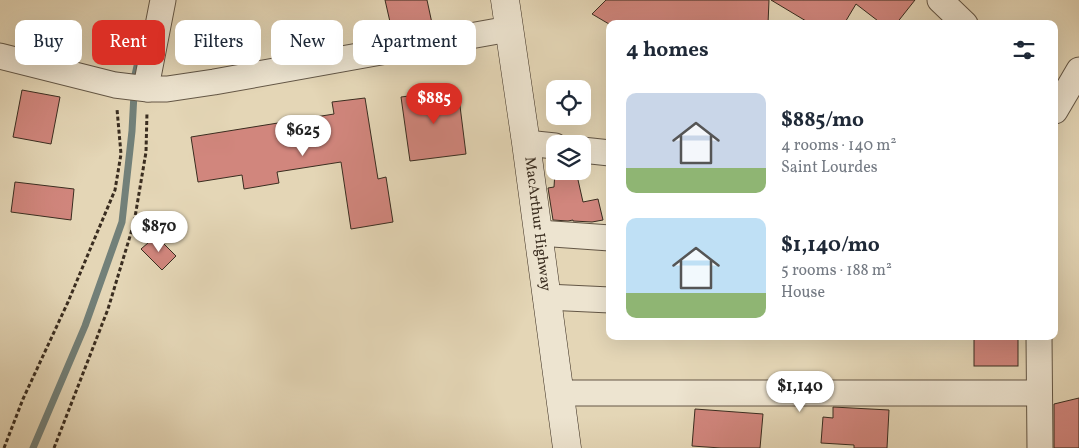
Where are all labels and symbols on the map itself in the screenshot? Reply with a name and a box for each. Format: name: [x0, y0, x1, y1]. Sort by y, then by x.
pin: $885: [404, 82, 464, 125]
pin: $625: [273, 114, 333, 157]
street label: MacArthur Highway: [518, 155, 556, 293]
pin: $870: [129, 210, 189, 253]
pin: $1,140: [759, 370, 841, 413]

